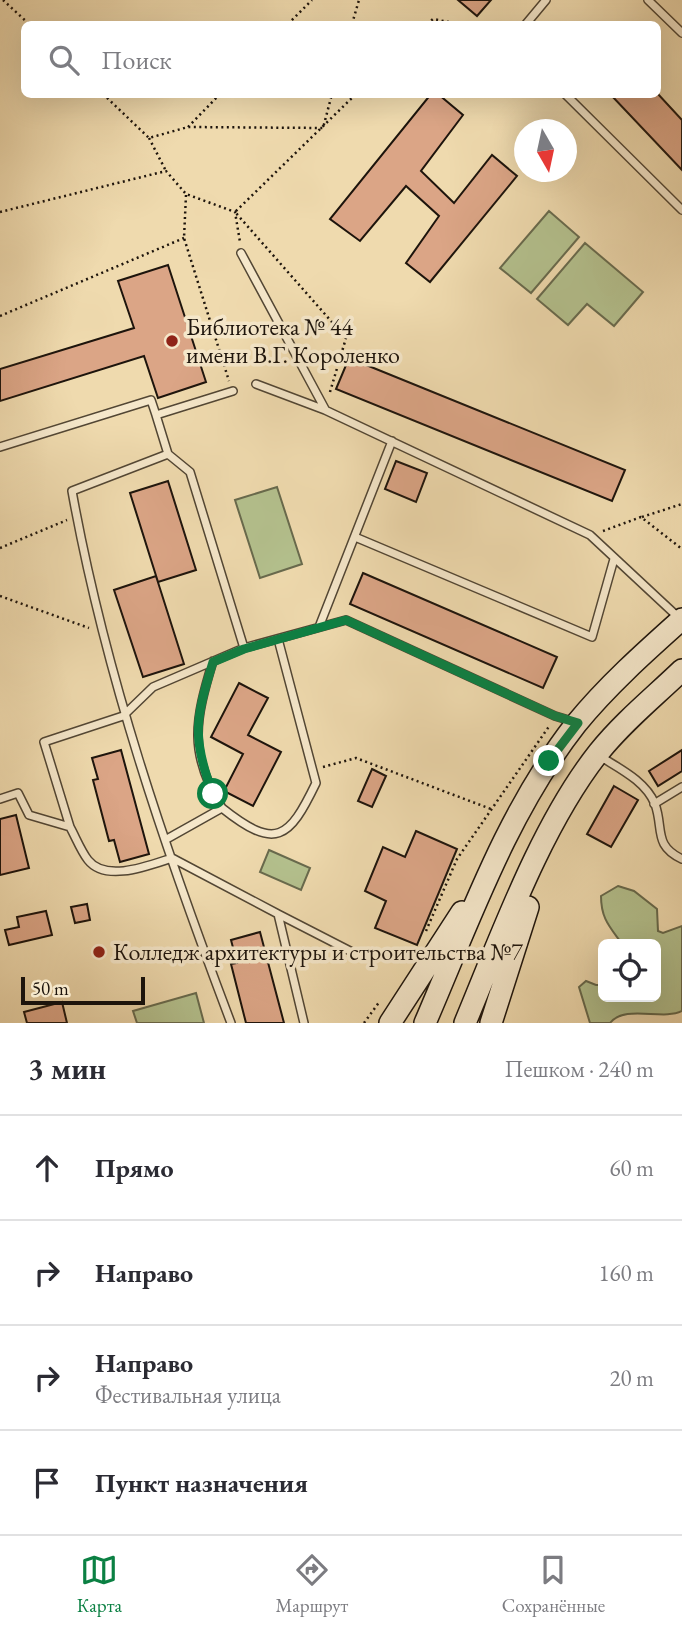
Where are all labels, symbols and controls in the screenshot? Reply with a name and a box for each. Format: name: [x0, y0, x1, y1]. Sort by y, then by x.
search box: [21, 21, 661, 98]
icon: search: [45, 41, 83, 79]
text: Поиск: [101, 43, 172, 77]
north arrow: [514, 119, 577, 182]
place label: Библиотека № 44 имени В.Г. Короленко: [186, 311, 400, 370]
marker: Библиотека № 44 имени В.Г. Короленко: [164, 333, 180, 349]
route end: [533, 745, 564, 776]
route start: [197, 778, 228, 809]
place label: Колледж архитектуры и строительства №7: [113, 936, 523, 967]
map controls: [598, 939, 661, 1002]
button: locate: [598, 939, 661, 1002]
marker: Колледж архитектуры и строительства №7: [91, 944, 107, 960]
scale bar: [21, 974, 145, 1006]
text: 50 m: [32, 976, 69, 1001]
text: 3 мин: [28, 1049, 106, 1088]
text: Пешком · 240 m: [505, 1054, 654, 1084]
icon: ahead: [28, 1149, 66, 1187]
text: Прямо: [95, 1151, 174, 1185]
text: 60 m: [609, 1153, 654, 1183]
icon: right: [28, 1254, 66, 1292]
text: Направо: [95, 1256, 193, 1290]
text: 160 m: [598, 1258, 654, 1288]
text: Направо: [95, 1346, 193, 1380]
icon: right: [28, 1359, 66, 1397]
text: 20 m: [609, 1363, 654, 1393]
text: Фестивальная улица: [95, 1380, 281, 1410]
icon: arrive: [28, 1464, 66, 1502]
text: Пункт назначения: [95, 1466, 308, 1500]
tab: Карта: [77, 1551, 122, 1618]
tab: Маршрут: [275, 1551, 348, 1618]
tab: Сохранённые: [502, 1551, 605, 1618]

